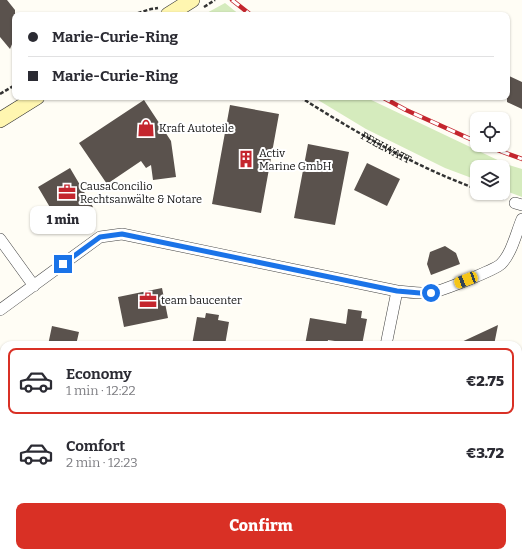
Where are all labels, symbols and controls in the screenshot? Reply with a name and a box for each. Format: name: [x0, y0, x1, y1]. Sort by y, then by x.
text: Marie-Curie-Ring: [52, 28, 178, 46]
text: Marie-Curie-Ring: [52, 67, 178, 85]
map controls: [470, 112, 510, 200]
button: locate: [470, 112, 510, 152]
shop icon: Kraft Autoteile: [136, 118, 156, 138]
place label: Kraft Autoteile: [159, 122, 234, 135]
street label: PEELWATT: [359, 129, 414, 167]
place label: Activ Marine GmbH: [259, 147, 332, 173]
building icon: Activ Marine GmbH: [236, 149, 256, 169]
button: layers: [470, 160, 510, 200]
place label: CausaConcilio Rechtsanwälte & Notare: [80, 180, 202, 206]
office icon: CausaConcilio Rechtsanwälte & Notare: [57, 182, 77, 202]
callout: 1 min: [30, 206, 96, 234]
text: 1 min: [46, 212, 80, 227]
route end: [54, 255, 72, 273]
car: [453, 270, 479, 290]
route start: [422, 284, 440, 302]
office icon: team baucenter: [138, 290, 158, 310]
place label: team baucenter: [161, 294, 242, 307]
icon: car: [18, 363, 54, 399]
text: Economy: [66, 365, 132, 383]
text: €2.75: [466, 372, 504, 390]
text: 1 min · 12:22: [66, 383, 136, 398]
icon: car: [18, 435, 54, 471]
text: Comfort: [66, 437, 125, 455]
text: €3.72: [466, 444, 504, 462]
text: 2 min · 12:23: [66, 455, 138, 470]
button: Confirm: [16, 503, 506, 549]

